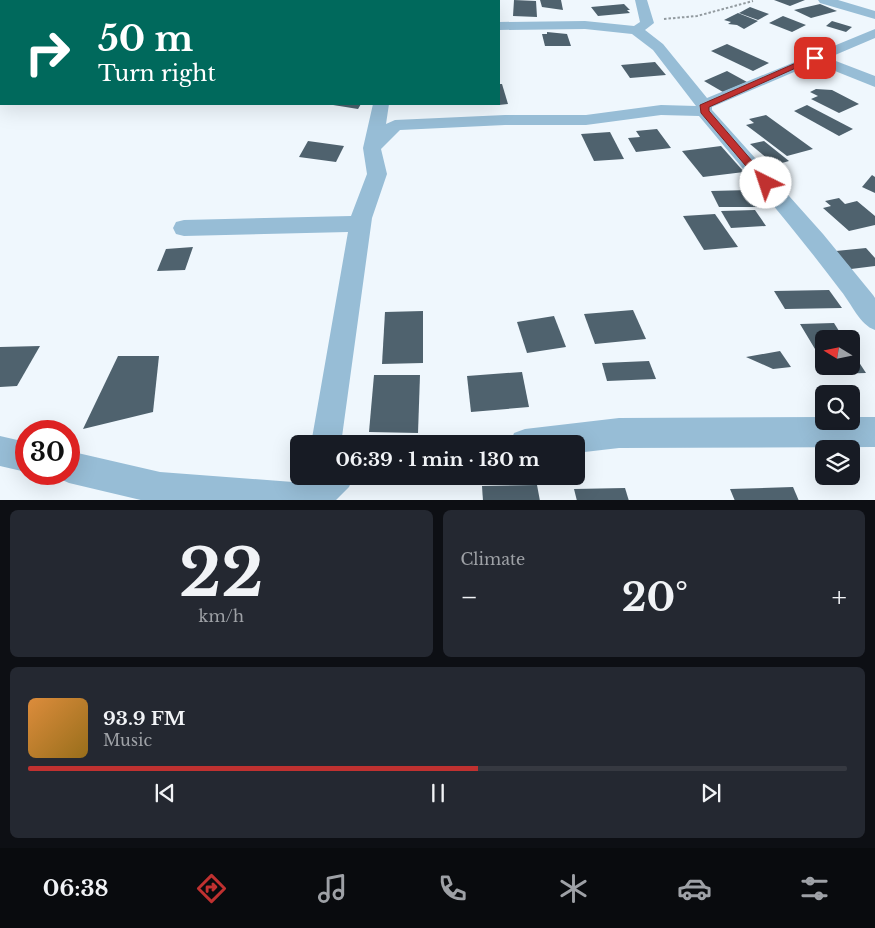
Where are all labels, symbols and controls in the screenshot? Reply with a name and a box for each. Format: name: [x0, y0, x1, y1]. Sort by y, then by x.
text: 50 m: [98, 17, 193, 60]
icon: right: [15, 20, 80, 85]
pin: [794, 37, 836, 79]
icon: arrive: [801, 44, 829, 72]
text: Turn right: [98, 60, 216, 87]
position arrow: [739, 156, 791, 208]
north arrow: [815, 330, 860, 375]
map controls: [815, 330, 860, 485]
button: search: [815, 385, 860, 430]
speed limit sign: 30: [15, 420, 80, 485]
button: layers: [815, 440, 860, 485]
text: 06:39 · 1 min · 130 m: [335, 448, 540, 471]
text: 22: [179, 533, 264, 614]
text: Climate: [461, 549, 525, 569]
text: 20°: [622, 574, 688, 621]
text: −: [461, 580, 478, 615]
text: +: [832, 580, 847, 615]
text: km/h: [199, 606, 244, 626]
text: 93.9 FM: [103, 707, 186, 730]
text: Music: [103, 730, 152, 750]
icon: previous: [151, 779, 179, 807]
icon: pause: [424, 779, 452, 807]
icon: next: [697, 779, 725, 807]
icon: directions: [194, 871, 229, 906]
icon: music: [315, 871, 350, 906]
icon: phone: [435, 871, 470, 906]
icon: climate: [556, 871, 591, 906]
icon: car: [677, 871, 712, 906]
icon: filters: [797, 871, 832, 906]
text: 06:38: [43, 875, 108, 902]

